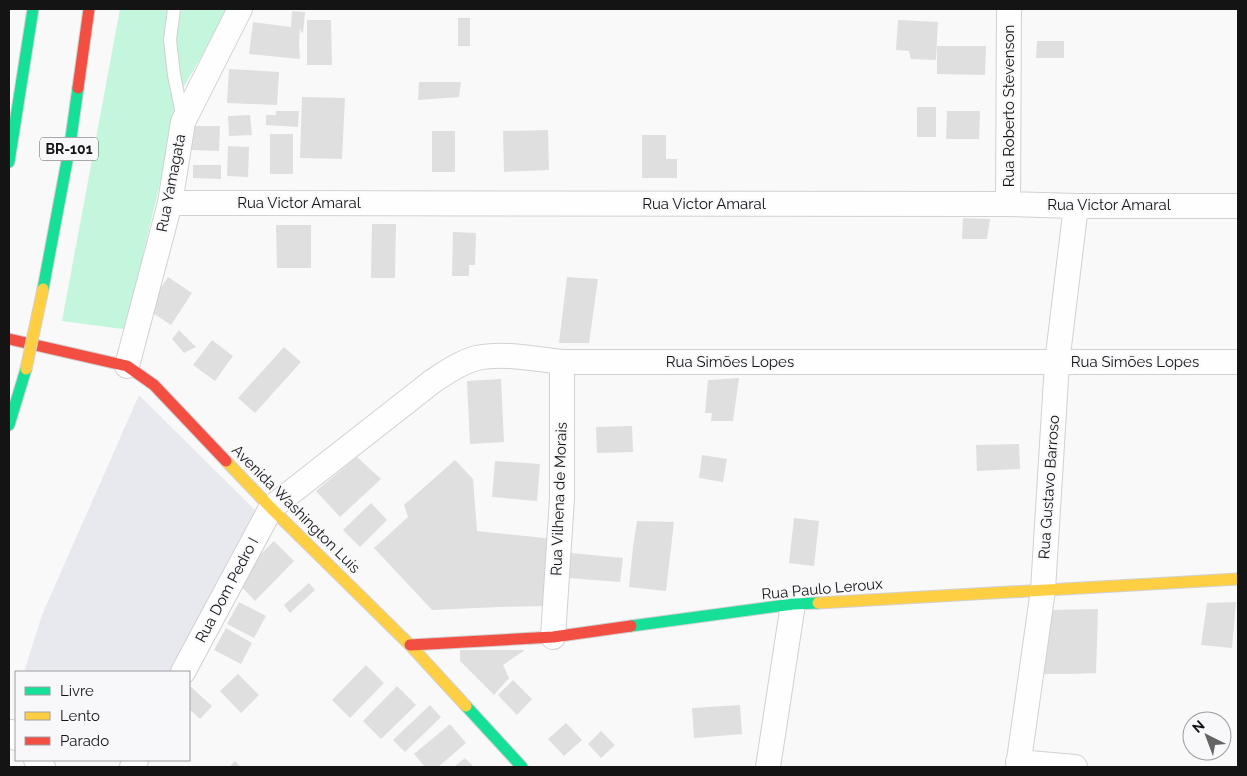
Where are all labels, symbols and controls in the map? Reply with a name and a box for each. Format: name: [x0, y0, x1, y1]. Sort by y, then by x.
street label: Rua Roberto Stevenson: [1000, 25, 1018, 187]
street label: Rua Yamagata: [153, 133, 189, 233]
road number: BR-101: [40, 138, 98, 160]
street label: Rua Victor Amaral: [237, 194, 362, 212]
street label: Rua Victor Amaral: [642, 195, 767, 213]
street label: Rua Victor Amaral: [1047, 196, 1172, 214]
street label: Rua Simões Lopes: [666, 353, 794, 371]
street label: Rua Simões Lopes: [1071, 353, 1199, 371]
street label: Rua Gustavo Barroso: [1035, 414, 1063, 560]
street label: Rua Vilhena de Morais: [547, 422, 571, 576]
street label: Avenida Washington Luís: [228, 441, 364, 577]
street label: Rua Dom Pedro I: [192, 534, 262, 646]
street label: Rua Paulo Leroux: [761, 575, 884, 603]
legend: [15, 671, 190, 761]
text: Livre: [60, 682, 94, 700]
text: Lento: [60, 707, 100, 725]
north arrow: [1182, 711, 1232, 761]
text: N: [1189, 717, 1208, 736]
text: Parado: [60, 732, 109, 750]

